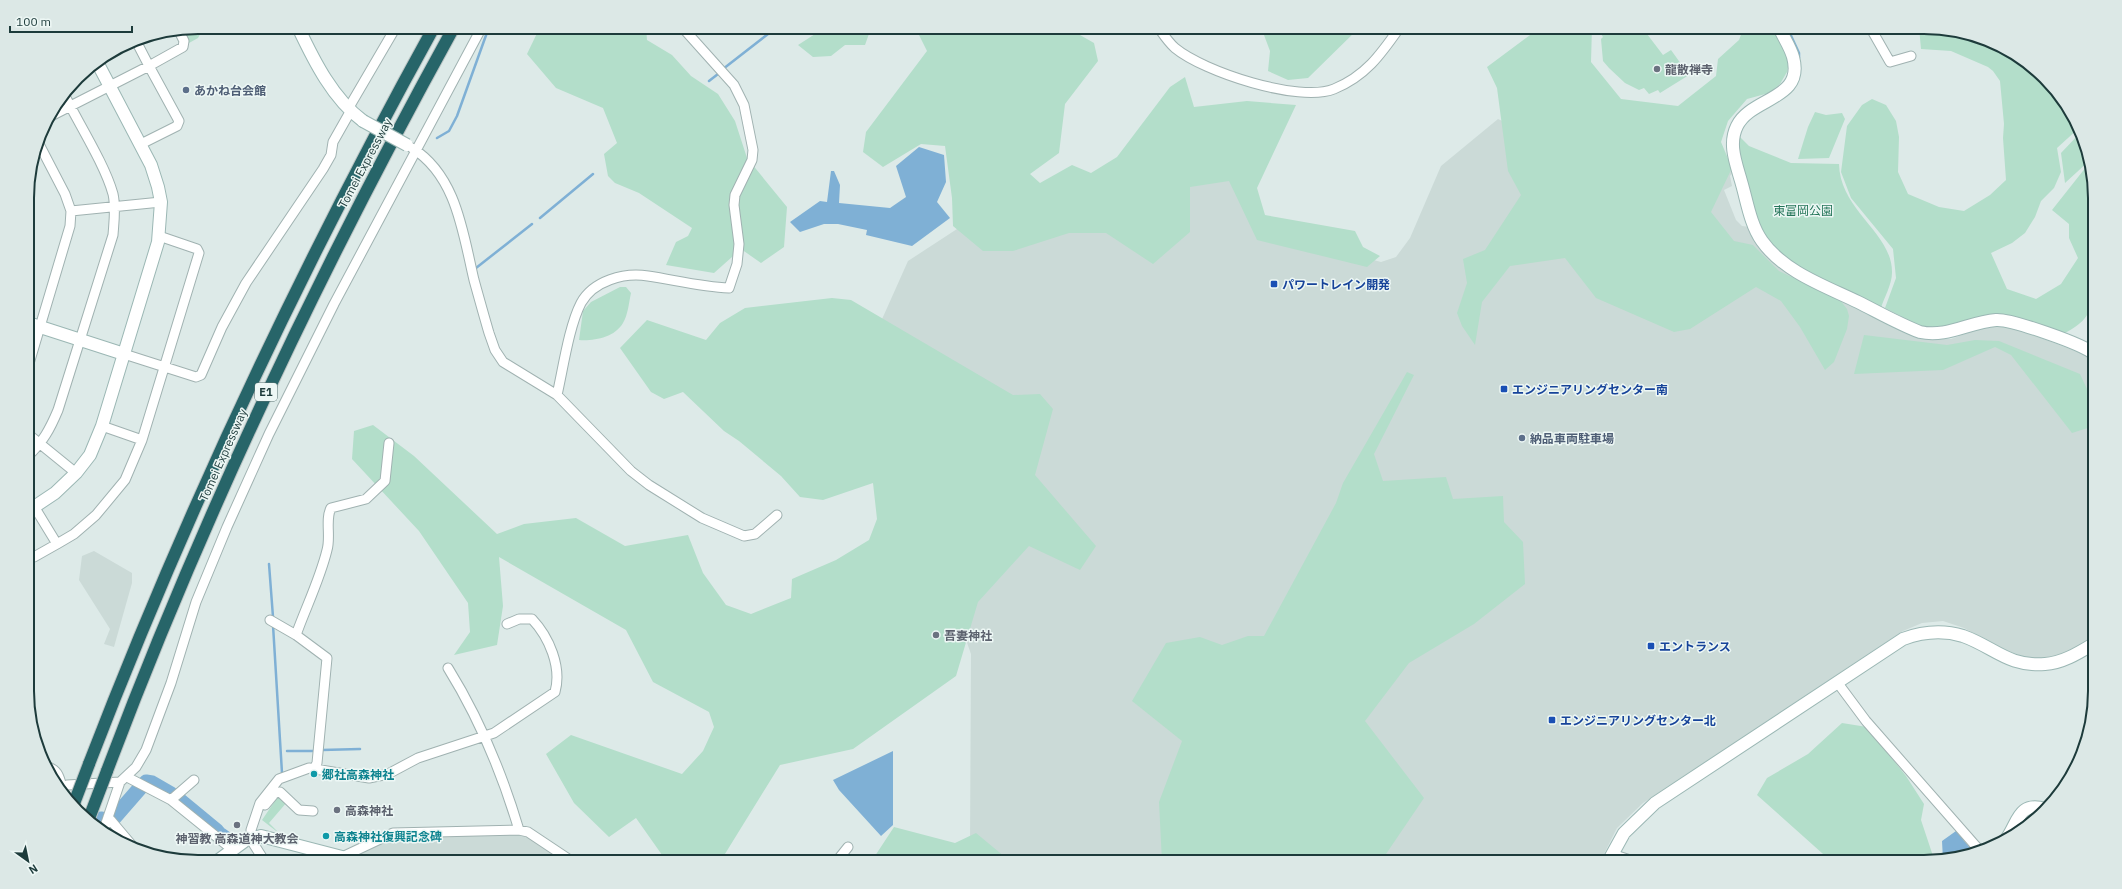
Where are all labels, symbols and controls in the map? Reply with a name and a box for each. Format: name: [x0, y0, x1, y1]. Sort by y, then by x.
scale bar: [10, 8, 132, 34]
text: 100 m: [16, 14, 51, 29]
place label: 龍散禅寺: [1665, 62, 1713, 77]
marker: 龍散禅寺: [1652, 64, 1662, 74]
place label: あかね台会館: [194, 83, 266, 98]
marker: あかね台会館: [181, 85, 191, 95]
street label: Tomei Expressway: [335, 115, 395, 211]
park label: 東富岡公園: [1773, 203, 1833, 218]
place label: パワートレイン開発: [1282, 277, 1390, 292]
marker: パワートレイン開発: [1269, 279, 1279, 289]
place label: エンジニアリングセンター南: [1512, 382, 1668, 397]
road number: E1: [255, 383, 277, 401]
marker: エンジニアリングセンター南: [1499, 384, 1509, 394]
street label: Tomei Expressway: [196, 406, 250, 504]
place label: 納品車両駐車場: [1530, 431, 1614, 446]
marker: 納品車両駐車場: [1517, 433, 1527, 443]
place label: 吾妻神社: [944, 628, 992, 643]
marker: 吾妻神社: [931, 630, 941, 640]
place label: エントランス: [1659, 639, 1731, 654]
marker: エントランス: [1646, 641, 1656, 651]
place label: エンジニアリングセンター北: [1560, 713, 1716, 728]
marker: エンジニアリングセンター北: [1547, 715, 1557, 725]
place label: 郷社高森神社: [322, 767, 394, 782]
marker: 郷社高森神社: [309, 769, 319, 779]
place label: 高森神社: [345, 803, 393, 818]
marker: 高森神社: [332, 805, 342, 815]
marker: 神習教 高森道神大教会: [232, 820, 242, 830]
place label: 高森神社復興記念碑: [334, 829, 442, 844]
place label: 神習教 高森道神大教会: [176, 831, 298, 846]
marker: 高森神社復興記念碑: [321, 831, 331, 841]
north arrow: [8, 841, 48, 881]
text: N: [26, 861, 41, 877]

